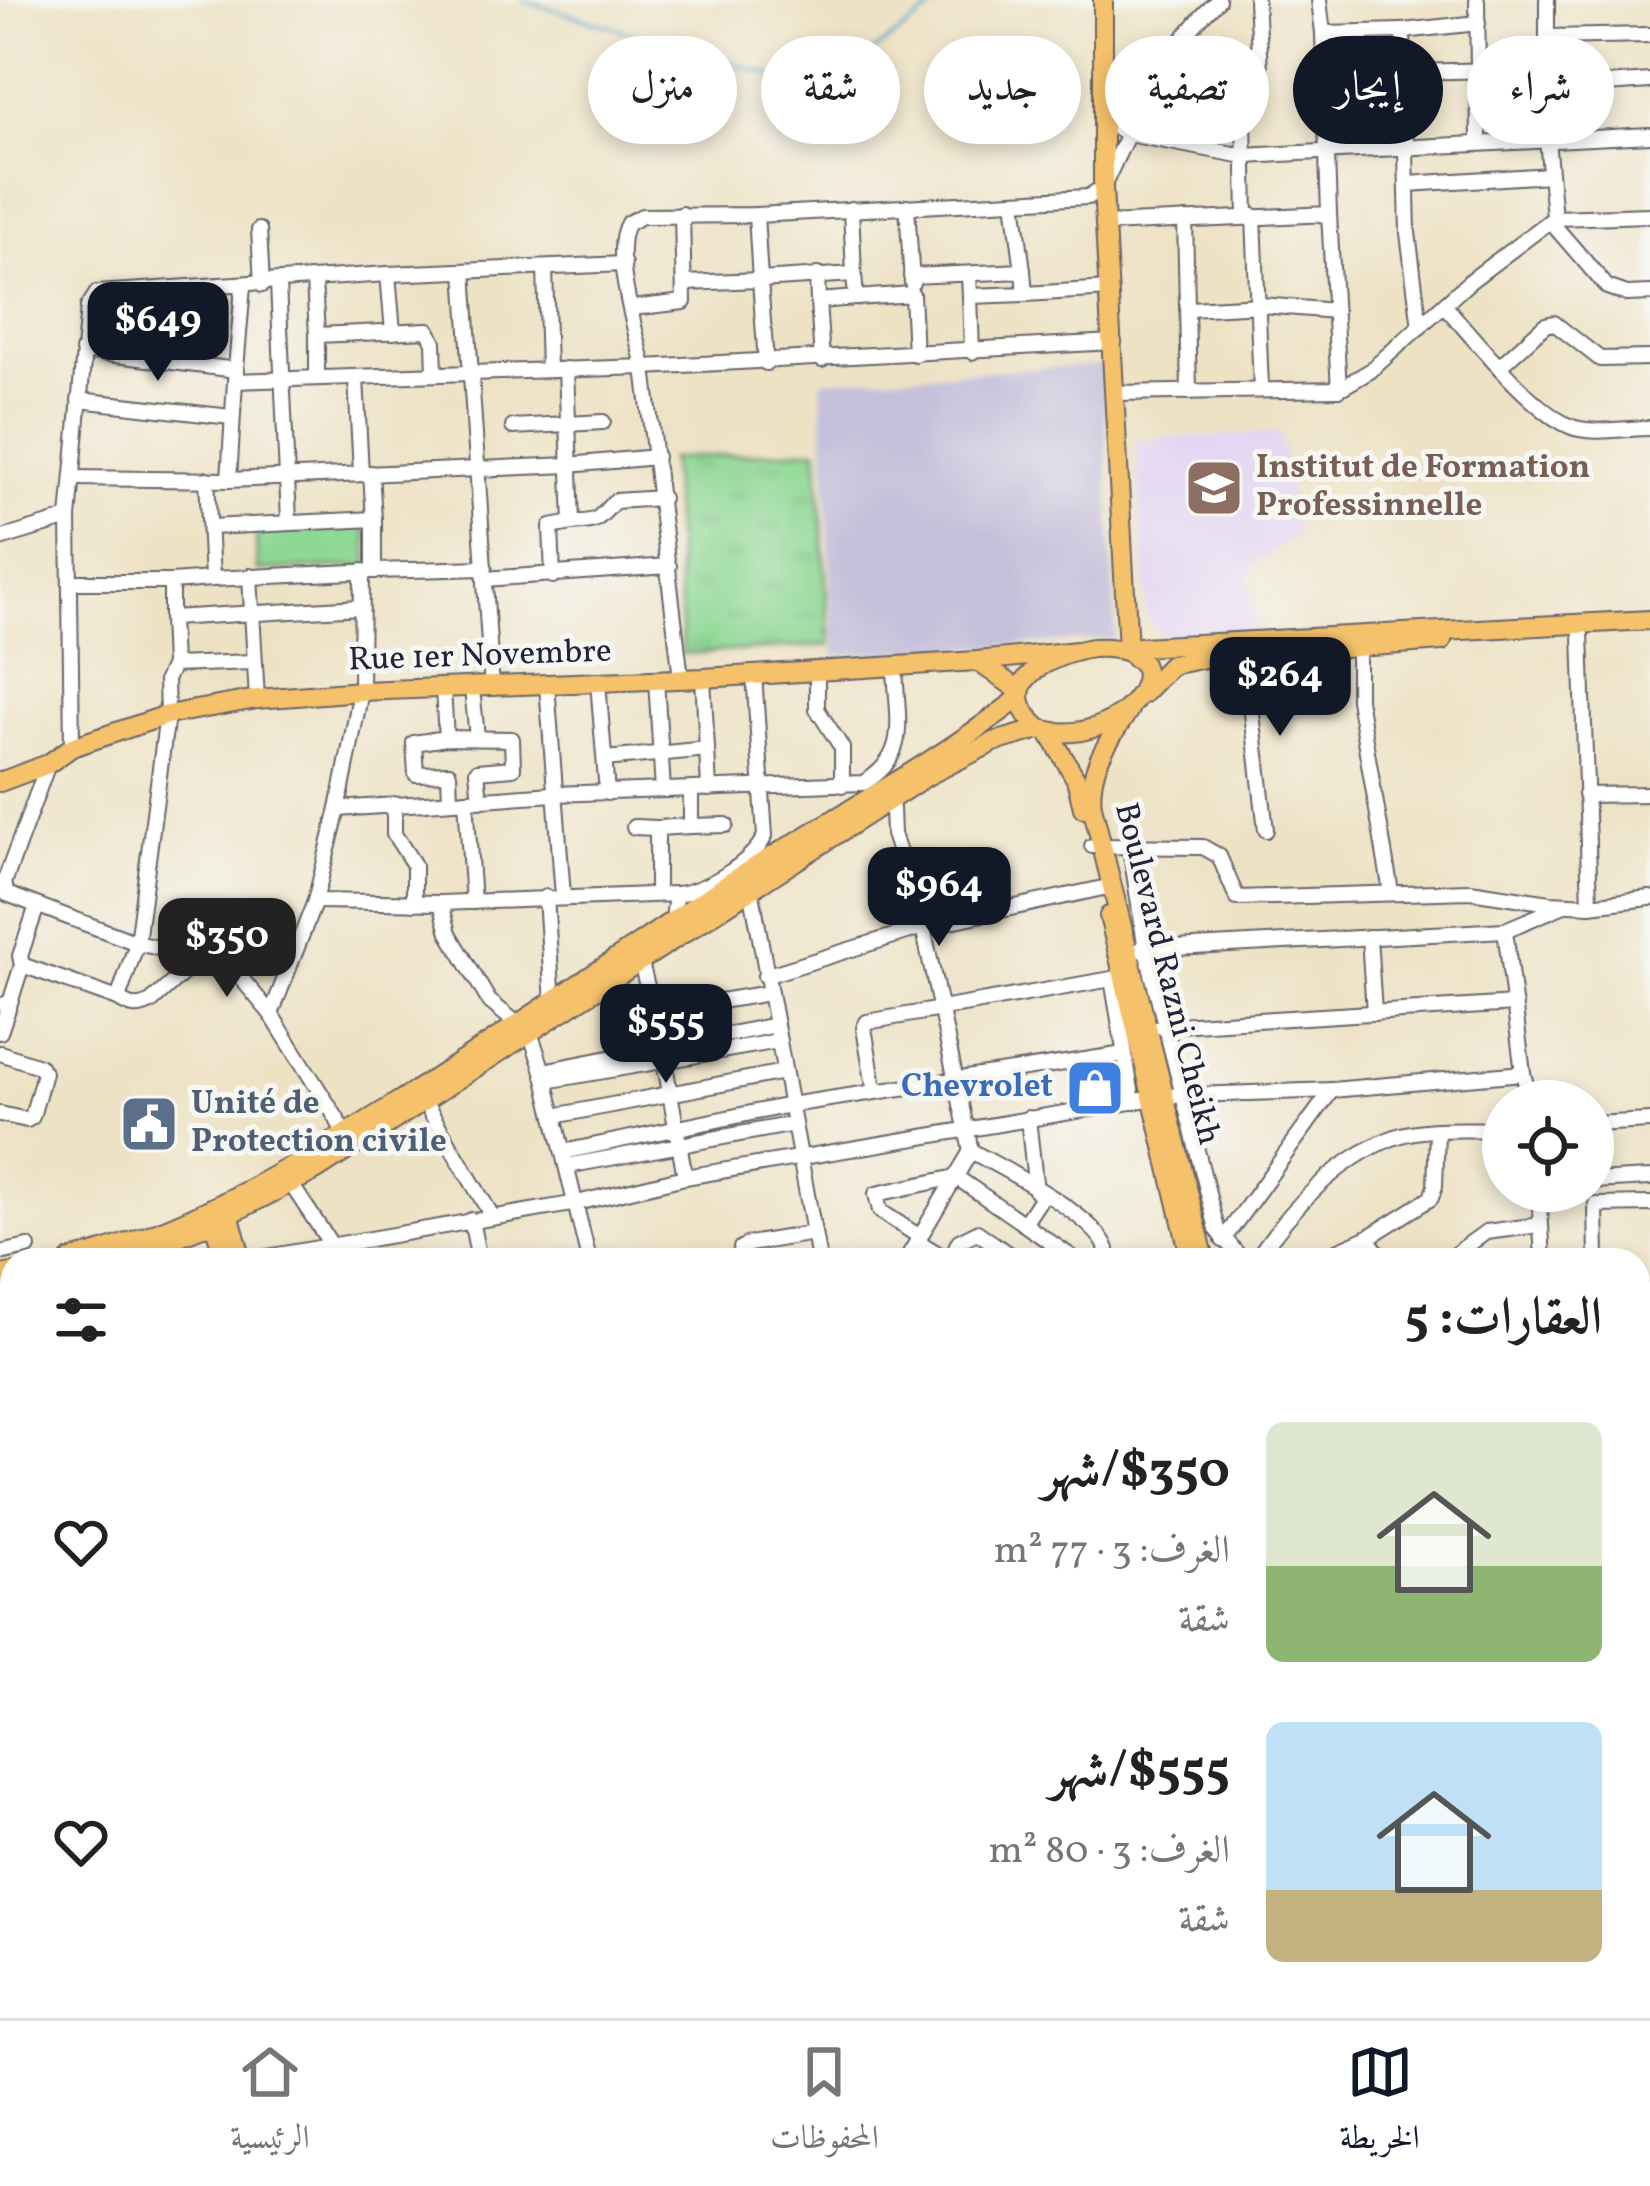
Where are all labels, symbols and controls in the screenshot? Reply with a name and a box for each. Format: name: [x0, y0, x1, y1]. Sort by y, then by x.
chip: منزل: [588, 36, 737, 144]
chip: شقة: [761, 36, 900, 144]
chip: جديد: [924, 36, 1081, 144]
chip: تصفية: [1105, 36, 1269, 144]
chip: إيجار: [1293, 36, 1443, 144]
chip: شراء: [1467, 36, 1614, 144]
pin: $649: [87, 282, 229, 384]
text: $649: [115, 294, 201, 348]
place label: Institut de Formation Professinnelle: [1256, 446, 1590, 530]
school or university icon: Institut de Formation Professinnelle: [1183, 457, 1245, 519]
street label: Rue 1er Novembre: [348, 629, 612, 685]
pin: $264: [1209, 637, 1351, 739]
text: $264: [1237, 649, 1323, 703]
street label: Boulevard Razni Cheikh: [1101, 798, 1231, 1150]
pin: $964: [868, 847, 1010, 949]
text: $964: [895, 859, 983, 913]
pin: $350: [156, 898, 298, 1000]
text: $350: [185, 910, 269, 964]
pin: $555: [595, 984, 737, 1086]
text: $555: [627, 996, 705, 1050]
shop icon: Chevrolet: [1064, 1057, 1126, 1119]
place label: Chevrolet: [901, 1065, 1053, 1111]
map controls: [1482, 1080, 1614, 1212]
button: locate: [1482, 1080, 1614, 1212]
place label: Unité de Protection civile: [191, 1082, 447, 1166]
public building icon: Unité de Protection civile: [118, 1093, 180, 1155]
text: العقارات: 5: [1405, 1284, 1602, 1355]
icon: filters: [48, 1287, 114, 1353]
text: $350/شهر: [1042, 1437, 1230, 1508]
icon: home: [1362, 1470, 1506, 1614]
icon: heart: [48, 1509, 114, 1575]
text: الغرف: 3 · 77 m²: [994, 1525, 1230, 1579]
text: شقة: [1178, 1594, 1230, 1648]
text: $555/شهر: [1050, 1737, 1230, 1808]
icon: home: [1362, 1770, 1506, 1914]
icon: heart: [48, 1809, 114, 1875]
text: الغرف: 3 · 80 m²: [988, 1825, 1230, 1879]
text: شقة: [1178, 1894, 1230, 1948]
tab: الرئيسية: [230, 2039, 310, 2169]
tab: المحفوظات: [770, 2039, 879, 2169]
tab: الخريطة: [1339, 2039, 1420, 2169]

